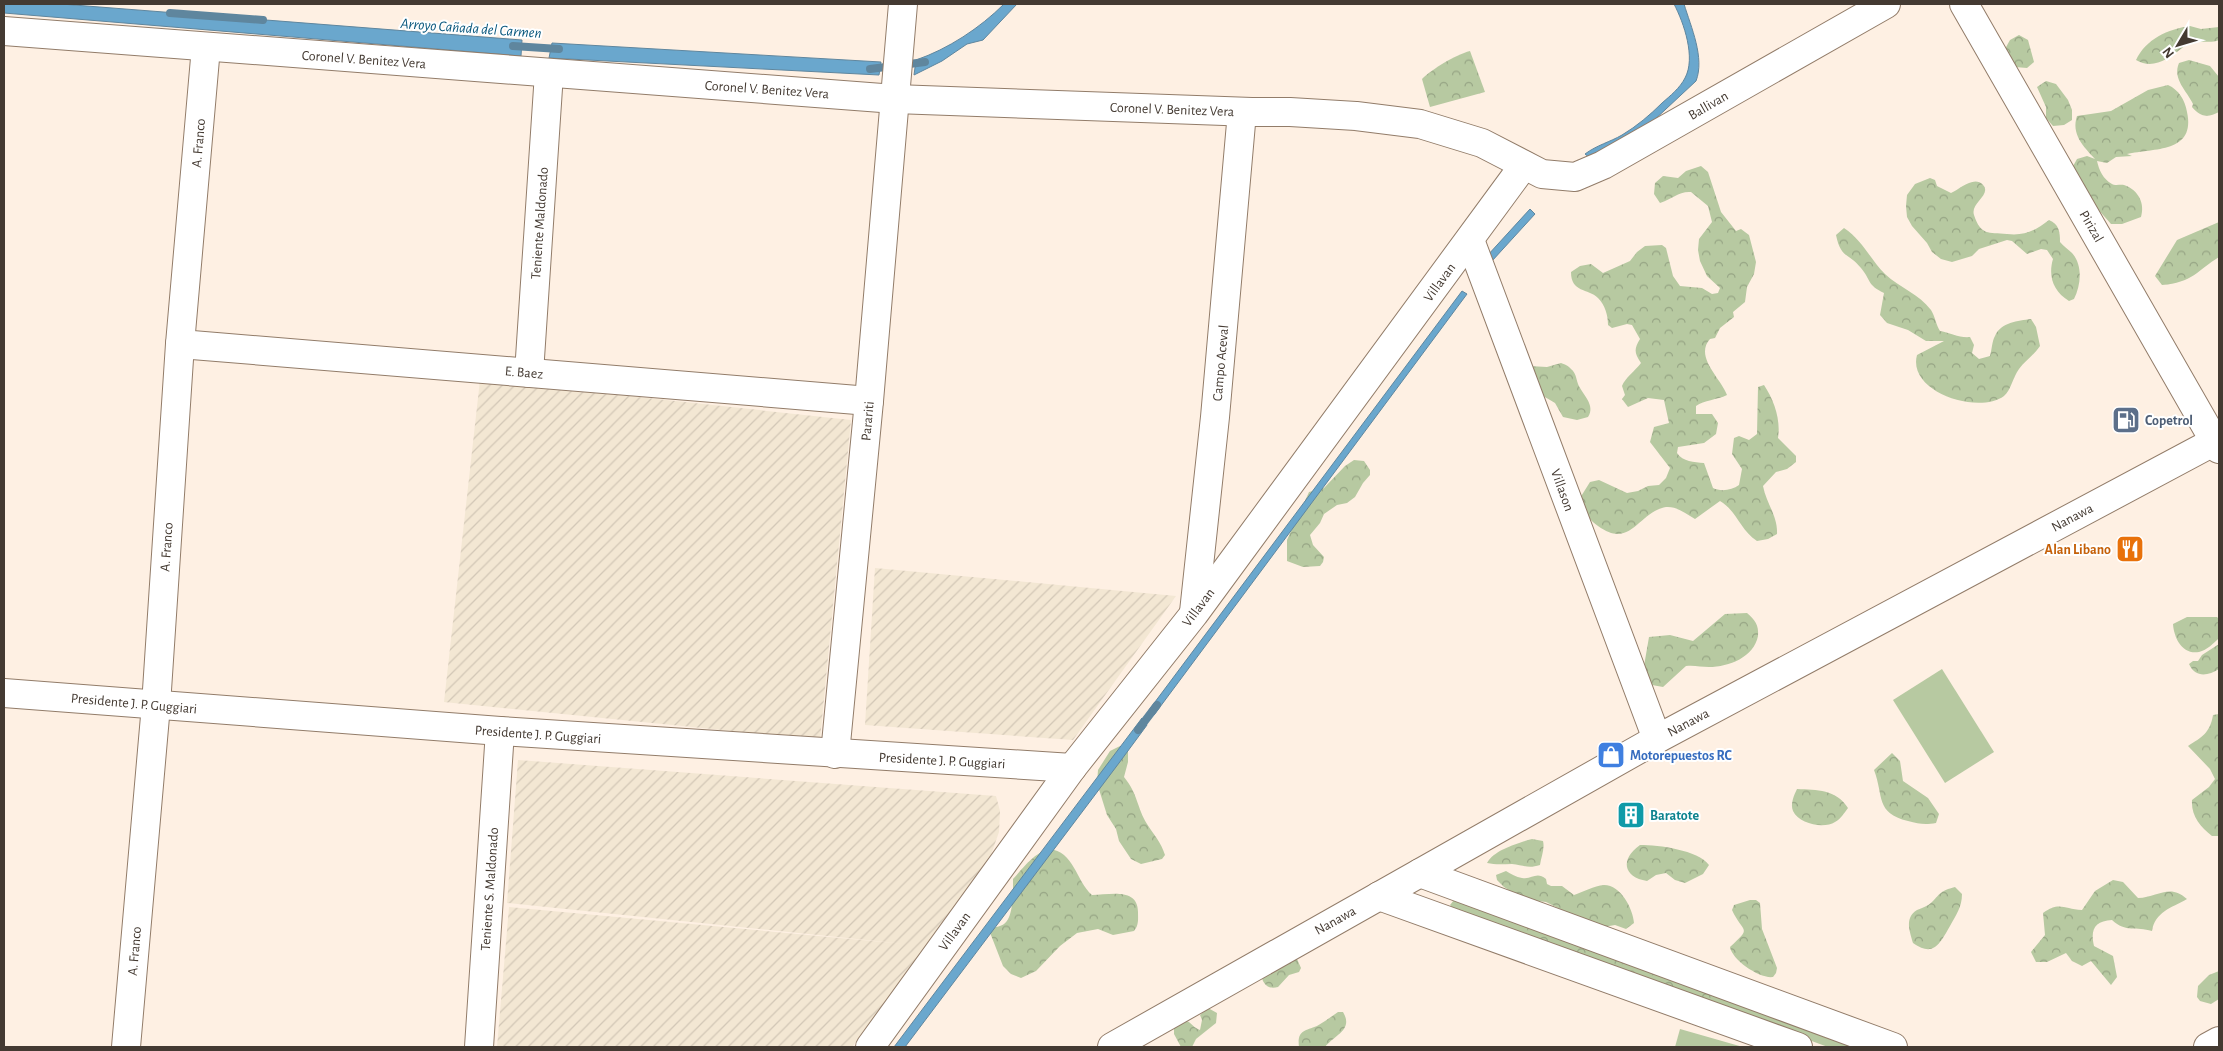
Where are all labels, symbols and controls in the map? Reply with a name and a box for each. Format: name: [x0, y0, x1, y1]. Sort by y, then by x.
water label: Arroyo Cañada del Carmen: [399, 16, 542, 41]
north arrow: [2153, 20, 2203, 70]
text: N: [2160, 44, 2177, 61]
street label: Coronel V. Benitez Vera: [301, 49, 427, 71]
street label: Coronel V. Benitez Vera: [704, 79, 830, 101]
street label: Ballivan: [1686, 89, 1731, 123]
street label: Coronel V. Benitez Vera: [1110, 101, 1235, 119]
street label: A. Franco: [190, 118, 208, 168]
street label: Teniente Maldonado: [529, 166, 551, 280]
street label: Pirizal: [2077, 208, 2106, 245]
street label: Villavan: [1421, 261, 1458, 304]
street label: Campo Aceval: [1211, 324, 1231, 402]
street label: E. Baez: [504, 364, 544, 382]
street label: Parariti: [859, 401, 877, 441]
fuel station icon: Copetrol: [2111, 405, 2141, 435]
place label: Copetrol: [2145, 414, 2193, 428]
street label: Villason: [1548, 467, 1576, 513]
street label: Nanawa: [2049, 501, 2096, 535]
street label: A. Franco: [158, 522, 176, 572]
restaurant icon: Alan Libano: [2115, 534, 2145, 564]
place label: Alan Libano: [2045, 543, 2111, 557]
street label: Villavan: [1180, 586, 1218, 629]
street label: Presidente J. P. Guggiari: [70, 691, 198, 716]
street label: Nanawa: [1665, 706, 1712, 740]
street label: Presidente J. P. Guggiari: [474, 724, 602, 746]
shop icon: Motorepuestos RC: [1596, 740, 1626, 770]
place label: Motorepuestos RC: [1630, 749, 1732, 763]
street label: Presidente J. P. Guggiari: [878, 751, 1006, 771]
building icon: Baratote: [1616, 800, 1646, 830]
place label: Baratote: [1650, 809, 1699, 823]
street label: Teniente S. Maldonado: [479, 827, 501, 951]
street label: Nanawa: [1312, 904, 1359, 938]
street label: Villavan: [936, 910, 973, 953]
street label: A. Franco: [126, 926, 144, 976]

